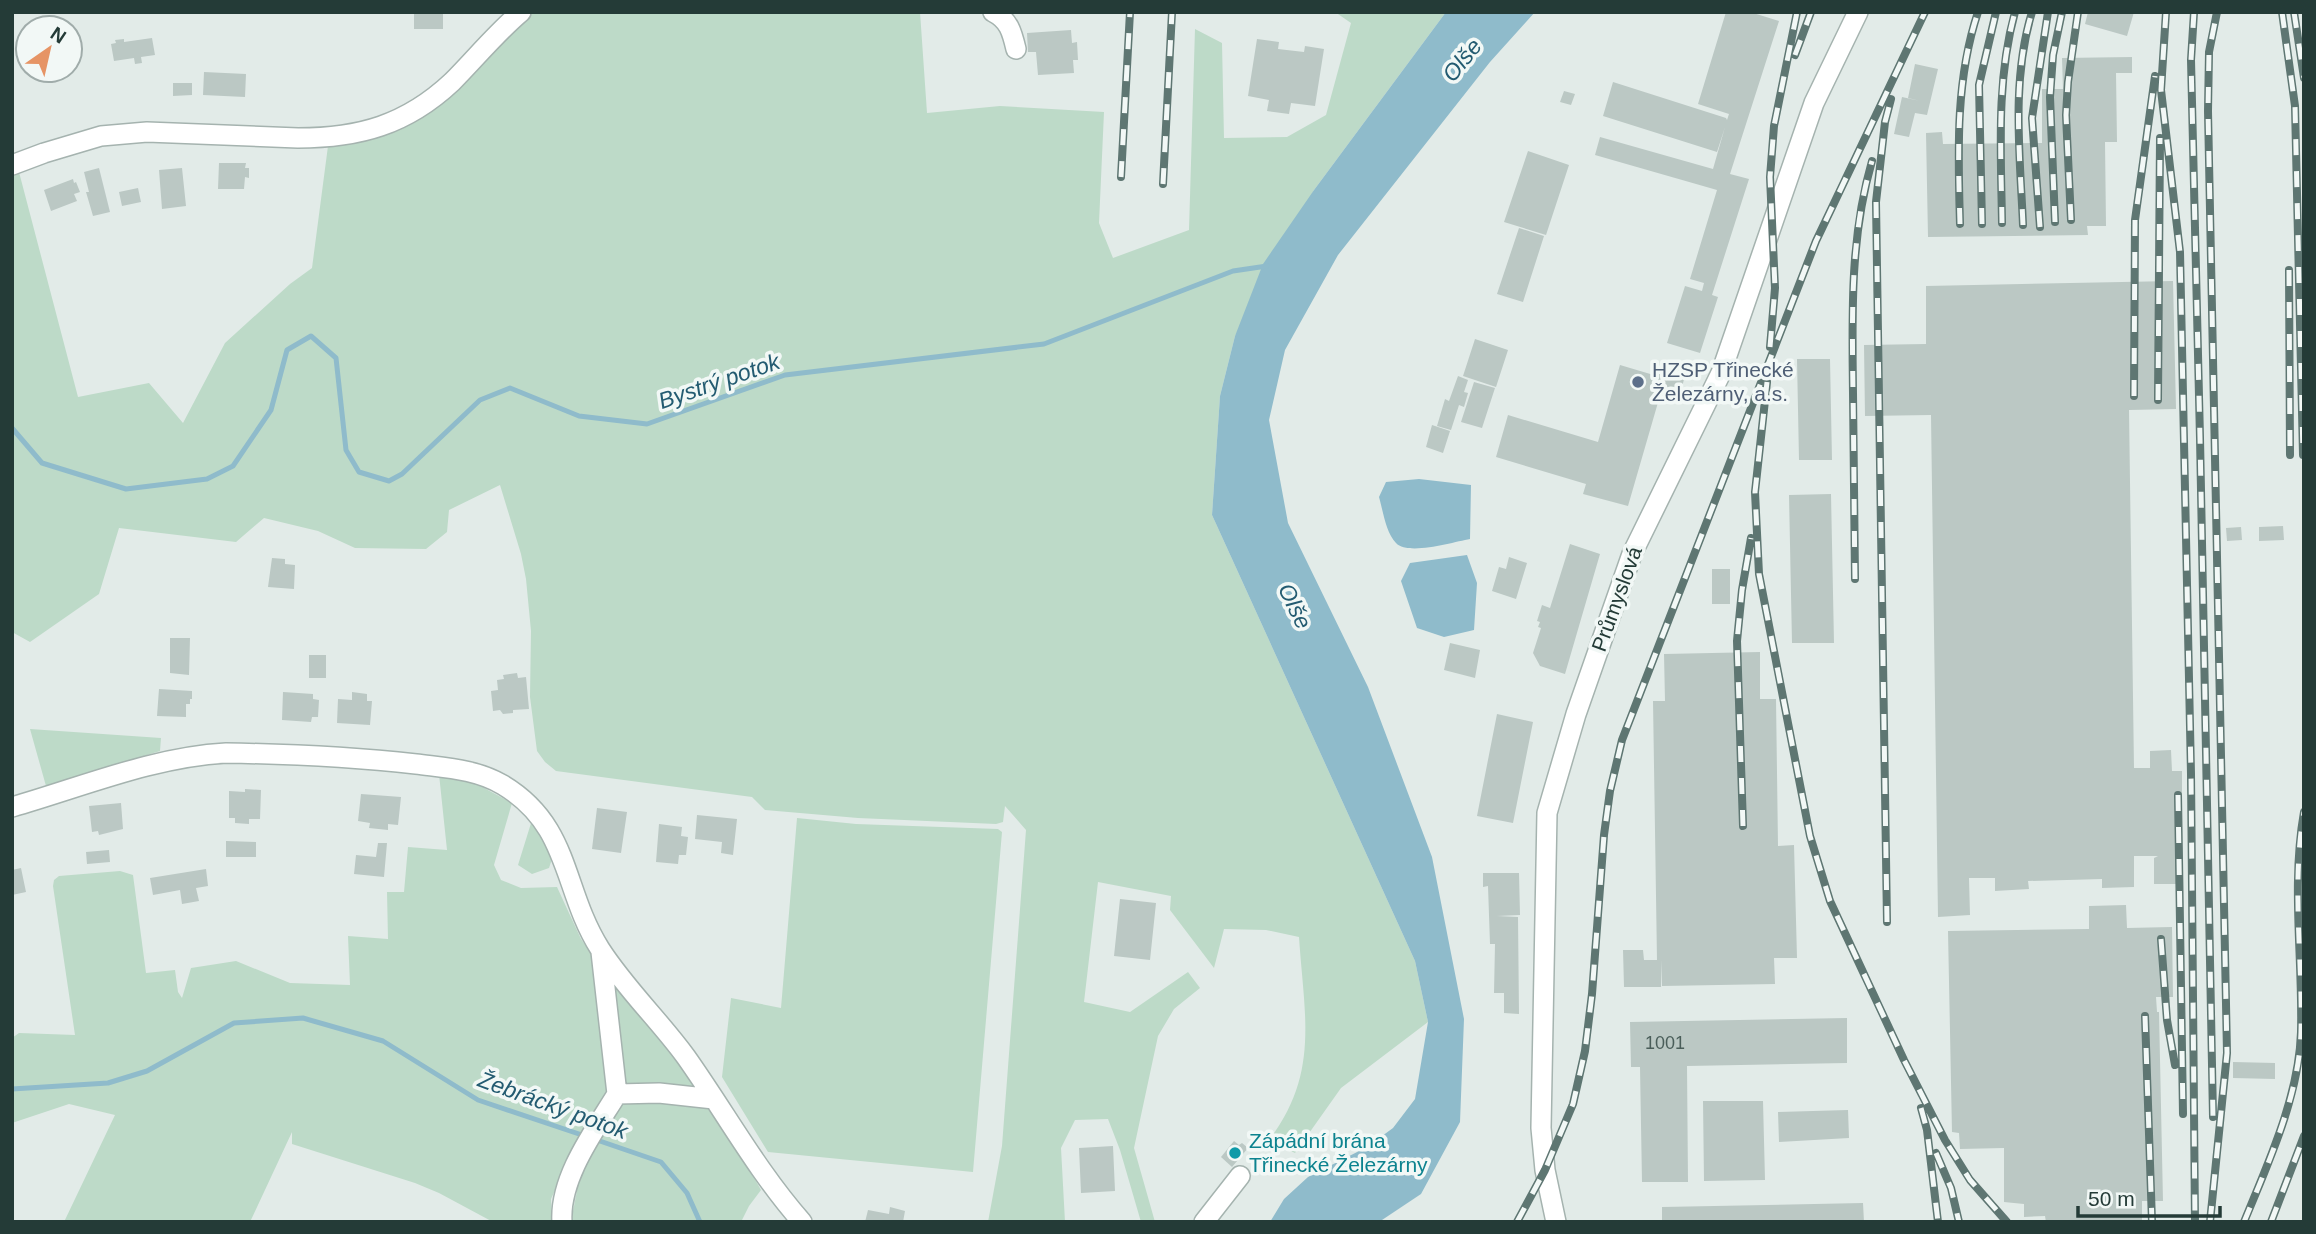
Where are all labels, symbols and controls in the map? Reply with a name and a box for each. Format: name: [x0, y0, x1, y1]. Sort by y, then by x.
north arrow: [14, 14, 84, 84]
text: N: [47, 23, 70, 48]
water label: Olše: [1437, 33, 1487, 87]
water label: Bystrý potok: [655, 348, 784, 414]
place label: HZSP Třinecké Železárny, a.s.: [1652, 358, 1794, 405]
marker: HZSP Třinecké Železárny, a.s.: [1630, 374, 1646, 390]
street label: Průmyslová: [1587, 543, 1646, 654]
water label: Olše: [1273, 579, 1317, 633]
house number: 1001: [1645, 1033, 1685, 1053]
water label: Žebrácký potok: [474, 1066, 633, 1145]
place label: Zápádní brána Třinecké Železárny: [1249, 1129, 1428, 1176]
marker: Zápádní brána Třinecké Železárny: [1227, 1145, 1243, 1161]
scale bar: [2078, 1174, 2220, 1218]
text: 50 m: [2088, 1187, 2135, 1210]

